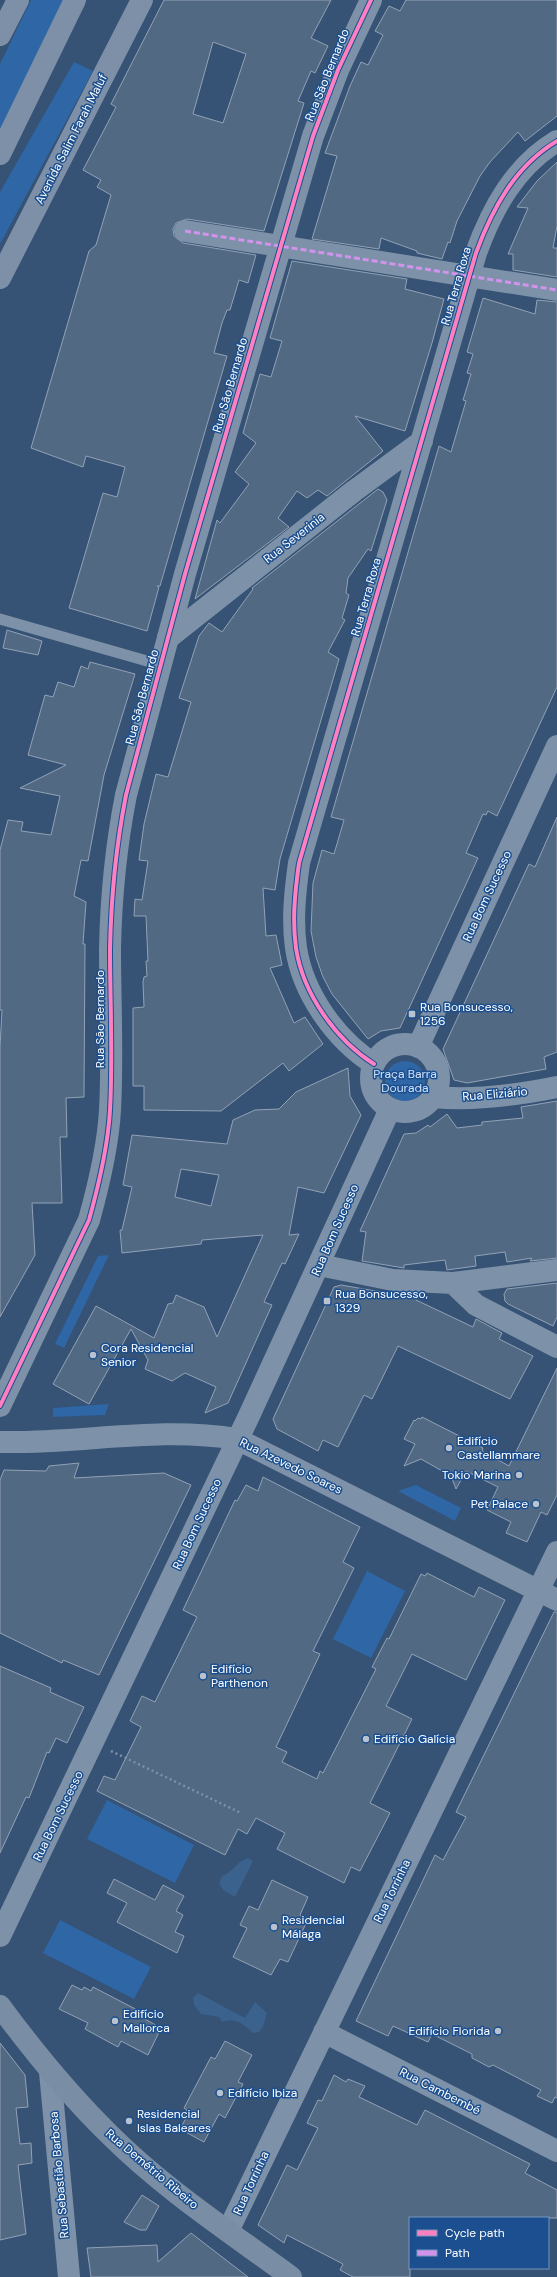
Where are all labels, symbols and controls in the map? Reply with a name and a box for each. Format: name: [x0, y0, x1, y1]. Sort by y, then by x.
street label: Rua São Bernardo: [301, 26, 353, 124]
street label: Avenida Salim Farah Maluf: [31, 71, 111, 207]
street label: Rua Terra Roxa: [437, 245, 475, 327]
street label: Rua São Bernardo: [209, 336, 251, 434]
street label: Rua Severinia: [260, 509, 328, 567]
street label: Rua Terra Roxa: [347, 556, 385, 638]
street label: Rua São Bernardo: [122, 647, 162, 747]
street label: Rua Bom Sucesso: [459, 848, 515, 944]
street label: Rua São Bernardo: [92, 970, 108, 1068]
place label: Rua Bonsucesso, 1256: [420, 999, 513, 1029]
marker: Rua Bonsucesso, 1256: [407, 1009, 417, 1019]
park label: Praça Barra Dourada: [373, 1066, 437, 1096]
street label: Rua Eliziário: [462, 1083, 528, 1105]
street label: Rua Bom Sucesso: [308, 1182, 362, 1278]
place label: Rua Bonsucesso, 1329: [335, 1286, 428, 1316]
marker: Rua Bonsucesso, 1329: [322, 1296, 332, 1306]
place label: Cora Residencial Senior: [101, 1340, 194, 1370]
marker: Cora Residencial Senior: [88, 1350, 98, 1360]
place label: Edifício Castellammare: [457, 1433, 540, 1463]
street label: Rua Azevedo Soares: [237, 1434, 345, 1498]
marker: Edifício Castellammare: [444, 1443, 454, 1453]
place label: Tokio Marina: [442, 1467, 511, 1483]
marker: Tokio Marina: [514, 1470, 524, 1480]
street label: Rua Bom Sucesso: [169, 1476, 225, 1572]
place label: Pet Palace: [471, 1496, 528, 1512]
marker: Pet Palace: [531, 1499, 541, 1509]
place label: Edifício Parthenon: [211, 1661, 268, 1691]
marker: Edifício Parthenon: [198, 1671, 208, 1681]
place label: Edifício Galícia: [374, 1731, 455, 1747]
marker: Edifício Galícia: [361, 1734, 371, 1744]
street label: Rua Bom Sucesso: [29, 1768, 87, 1864]
street label: Rua Torrinha: [370, 1857, 414, 1925]
place label: Residencial Málaga: [282, 1912, 345, 1942]
marker: Residencial Málaga: [269, 1922, 279, 1932]
place label: Edifício Mallorca: [123, 2006, 170, 2036]
marker: Edifício Mallorca: [110, 2016, 120, 2026]
place label: Edifício Florida: [408, 2023, 490, 2039]
marker: Edifício Florida: [493, 2026, 503, 2036]
street label: Rua Cambembé: [397, 2064, 483, 2118]
place label: Edifício Ibiza: [228, 2085, 297, 2101]
marker: Edifício Ibiza: [215, 2088, 225, 2098]
place label: Residencial Islas Baleares: [137, 2106, 211, 2136]
street label: Rua Sebastião Barbosa: [45, 2111, 73, 2239]
marker: Residencial Islas Baleares: [124, 2116, 134, 2126]
street label: Rua Demétrio Ribeiro: [102, 2125, 202, 2213]
street label: Rua Torrinha: [229, 2149, 273, 2217]
legend: [409, 2217, 549, 2269]
text: Cycle path: [445, 2225, 505, 2241]
text: Path: [445, 2245, 470, 2261]

